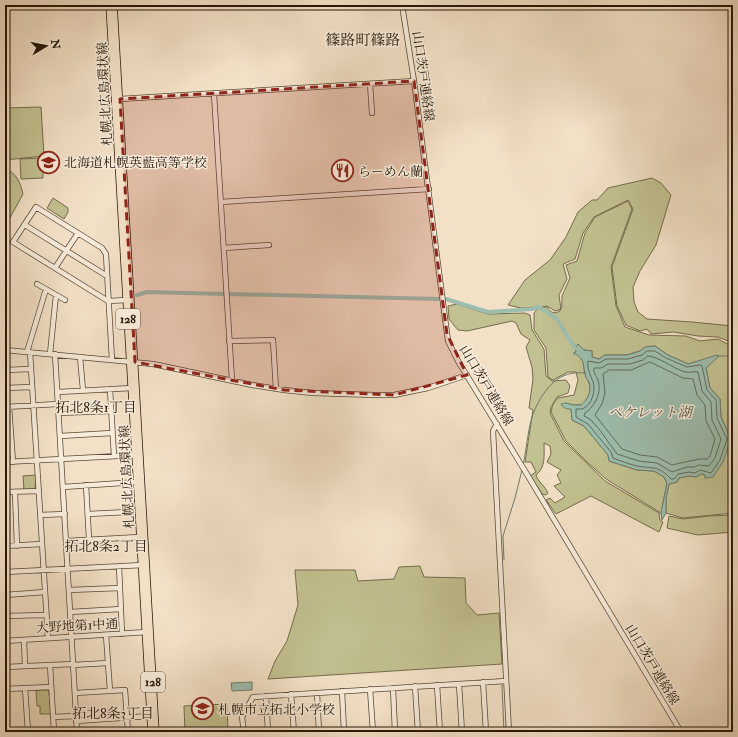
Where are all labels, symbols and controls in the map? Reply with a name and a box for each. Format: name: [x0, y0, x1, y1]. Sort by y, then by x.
north arrow: [26, 26, 66, 66]
street label: 山口茨戸連絡線: [409, 30, 437, 122]
district label: 篠路町篠路: [325, 31, 401, 50]
text: N: [48, 37, 63, 51]
street label: 札幌北広島環状線: [94, 42, 116, 146]
school or university icon: 北海道札幌英藍高等学校: [36, 149, 62, 175]
place label: 北海道札幌英藍高等学校: [64, 155, 207, 171]
restaurant icon: らーめん蘭: [329, 158, 355, 184]
place label: らーめん蘭: [358, 164, 423, 180]
road number: 128: [116, 309, 140, 329]
street label: 山口茨戸連絡線: [456, 342, 516, 429]
district label: 拓北8条1丁目: [55, 399, 137, 416]
water label: ペケレット湖: [608, 404, 695, 421]
street label: 札幌北広島環状線: [116, 425, 138, 529]
district label: 拓北8条2丁目: [64, 538, 148, 555]
street label: 大野地第1中通: [35, 616, 119, 636]
street label: 山口茨戸連絡線: [622, 621, 682, 708]
road number: 128: [141, 672, 165, 692]
school or university icon: 札幌市立拓北小学校: [190, 696, 216, 722]
place label: 札幌市立拓北小学校: [218, 702, 335, 718]
district label: 拓北8条3丁目: [72, 705, 154, 722]

